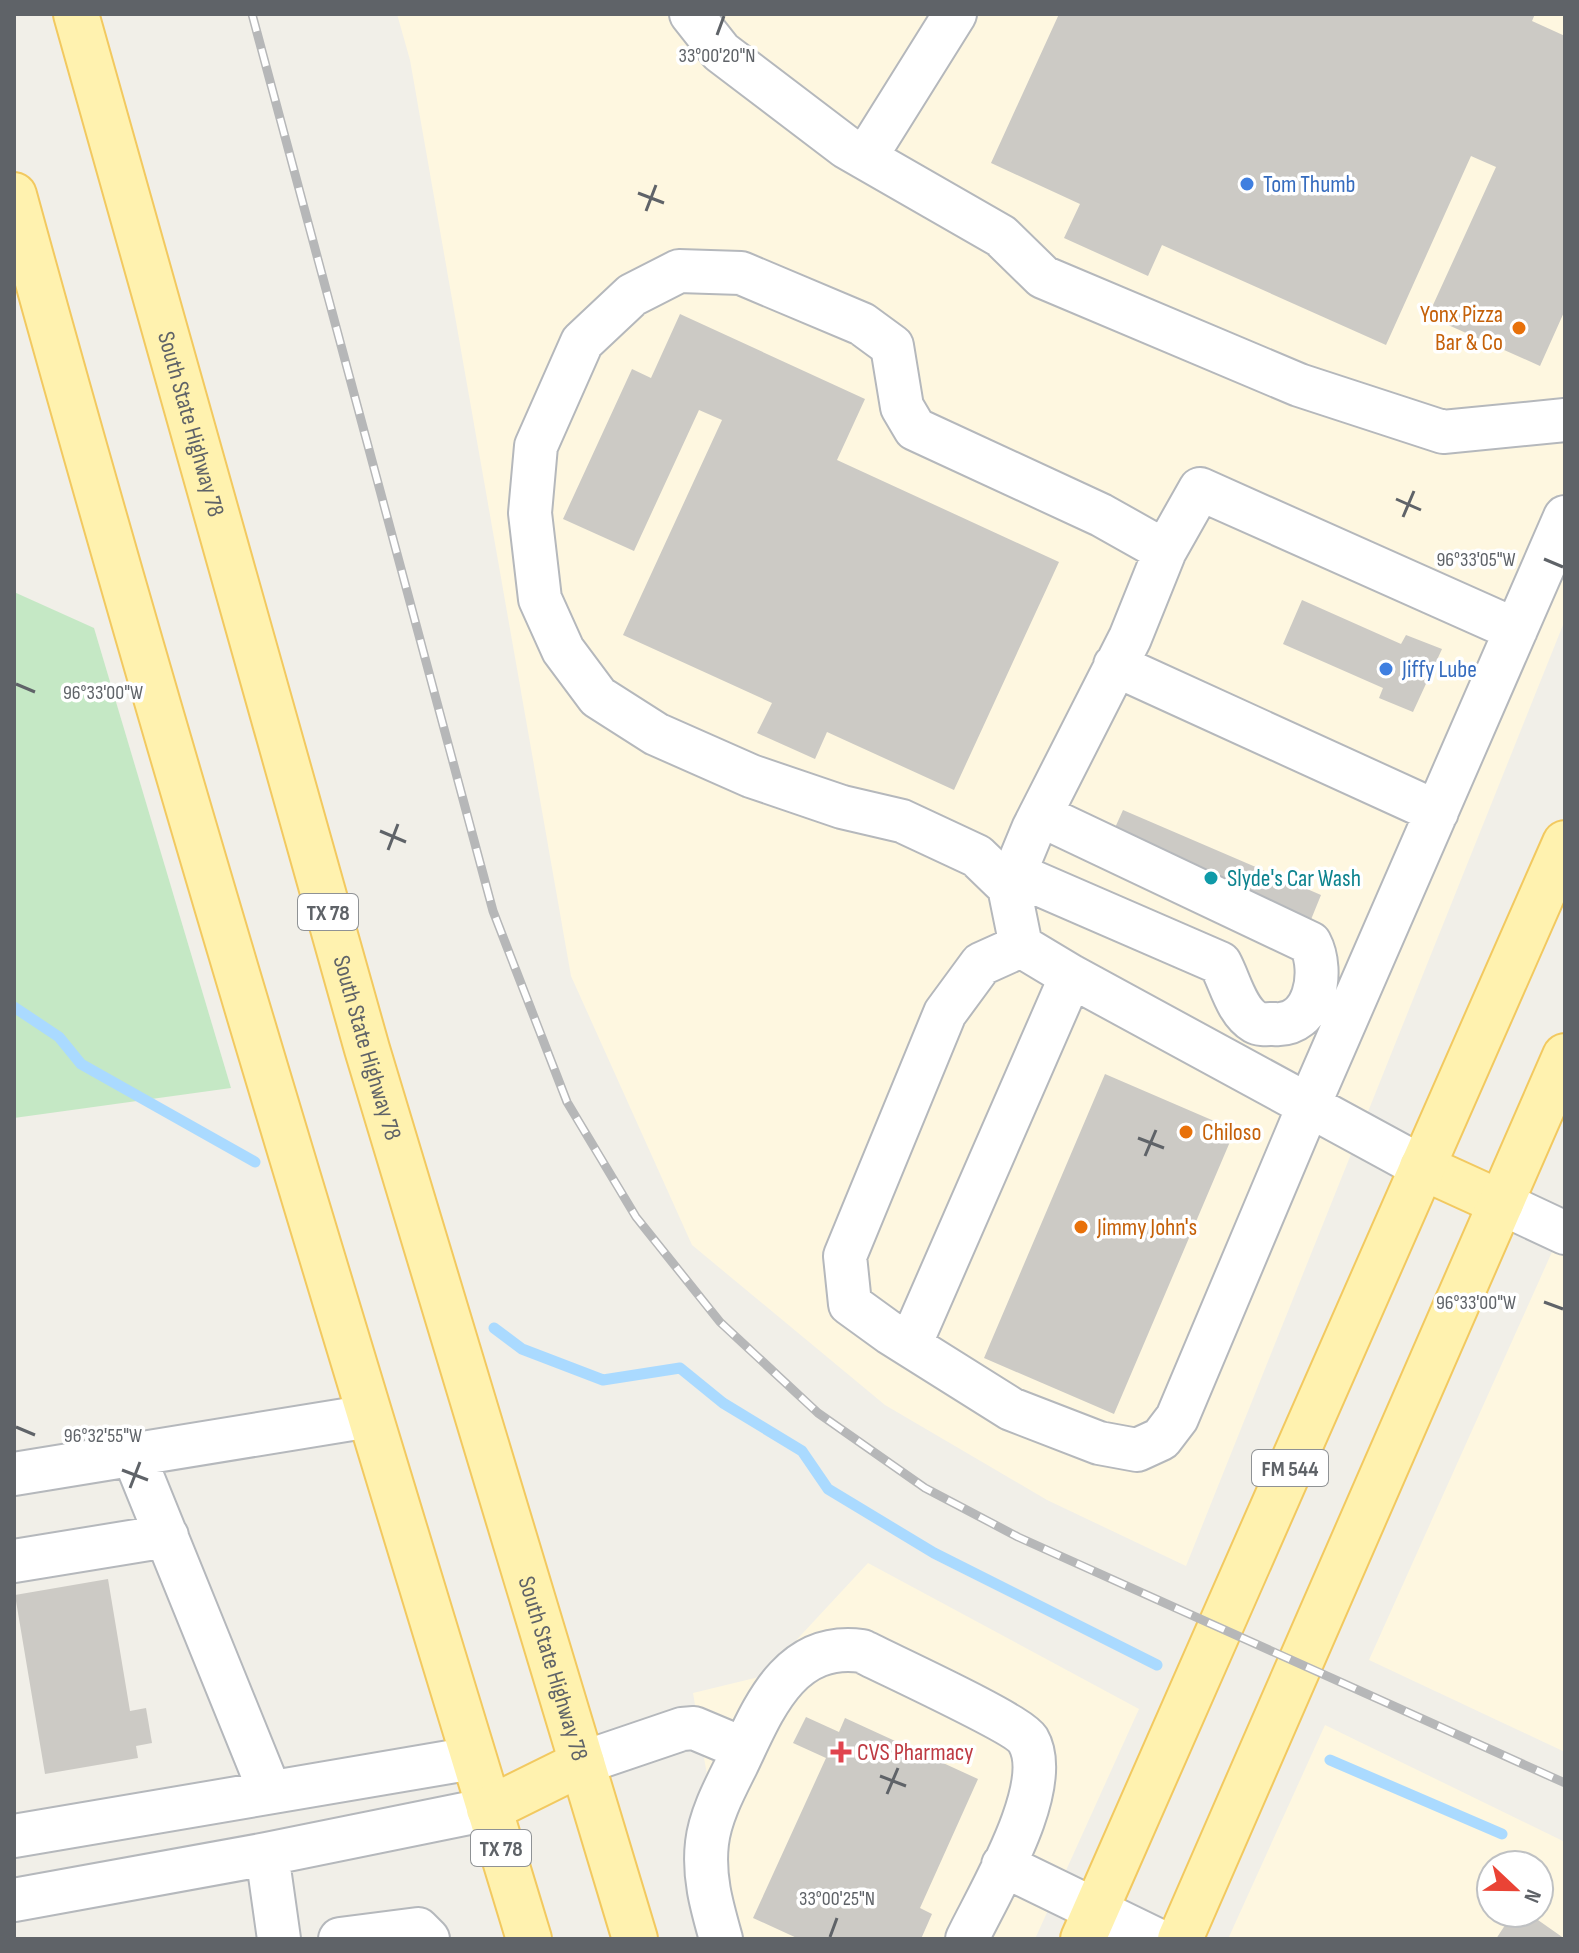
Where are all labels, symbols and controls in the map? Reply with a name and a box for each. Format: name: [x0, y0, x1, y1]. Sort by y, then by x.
text: 33°00'20"N: [679, 44, 755, 68]
place label: Tom Thumb: [1263, 170, 1356, 199]
marker: Tom Thumb: [1238, 175, 1256, 193]
place label: Yonx Pizza Bar & Co: [1420, 300, 1503, 357]
marker: Yonx Pizza Bar & Co: [1510, 319, 1528, 337]
street label: South State Highway 78: [151, 328, 231, 520]
text: 96°33'05"W: [1436, 548, 1516, 572]
place label: Jiffy Lube: [1401, 655, 1477, 684]
marker: Jiffy Lube: [1377, 660, 1395, 678]
text: 96°33'00"W: [63, 681, 143, 705]
place label: Slyde's Car Wash: [1227, 864, 1361, 893]
marker: Slyde's Car Wash: [1202, 869, 1220, 887]
road number: TX 78: [298, 894, 358, 930]
street label: South State Highway 78: [326, 952, 408, 1144]
place label: Chiloso: [1202, 1118, 1261, 1147]
marker: Chiloso: [1177, 1123, 1195, 1141]
place label: Jimmy John's: [1096, 1213, 1197, 1242]
marker: Jimmy John's: [1072, 1218, 1090, 1236]
text: 96°33'00"W: [1436, 1291, 1516, 1315]
text: 96°32'55"W: [64, 1424, 142, 1448]
road number: FM 544: [1252, 1450, 1328, 1486]
street label: South State Highway 78: [512, 1573, 594, 1764]
place label: CVS Pharmacy: [857, 1738, 974, 1767]
marker: CVS Pharmacy: [832, 1743, 850, 1761]
road number: TX 78: [471, 1830, 531, 1866]
north arrow: [1475, 1849, 1555, 1929]
text: N: [1517, 1885, 1547, 1906]
text: 33°00'25"N: [799, 1887, 875, 1911]

